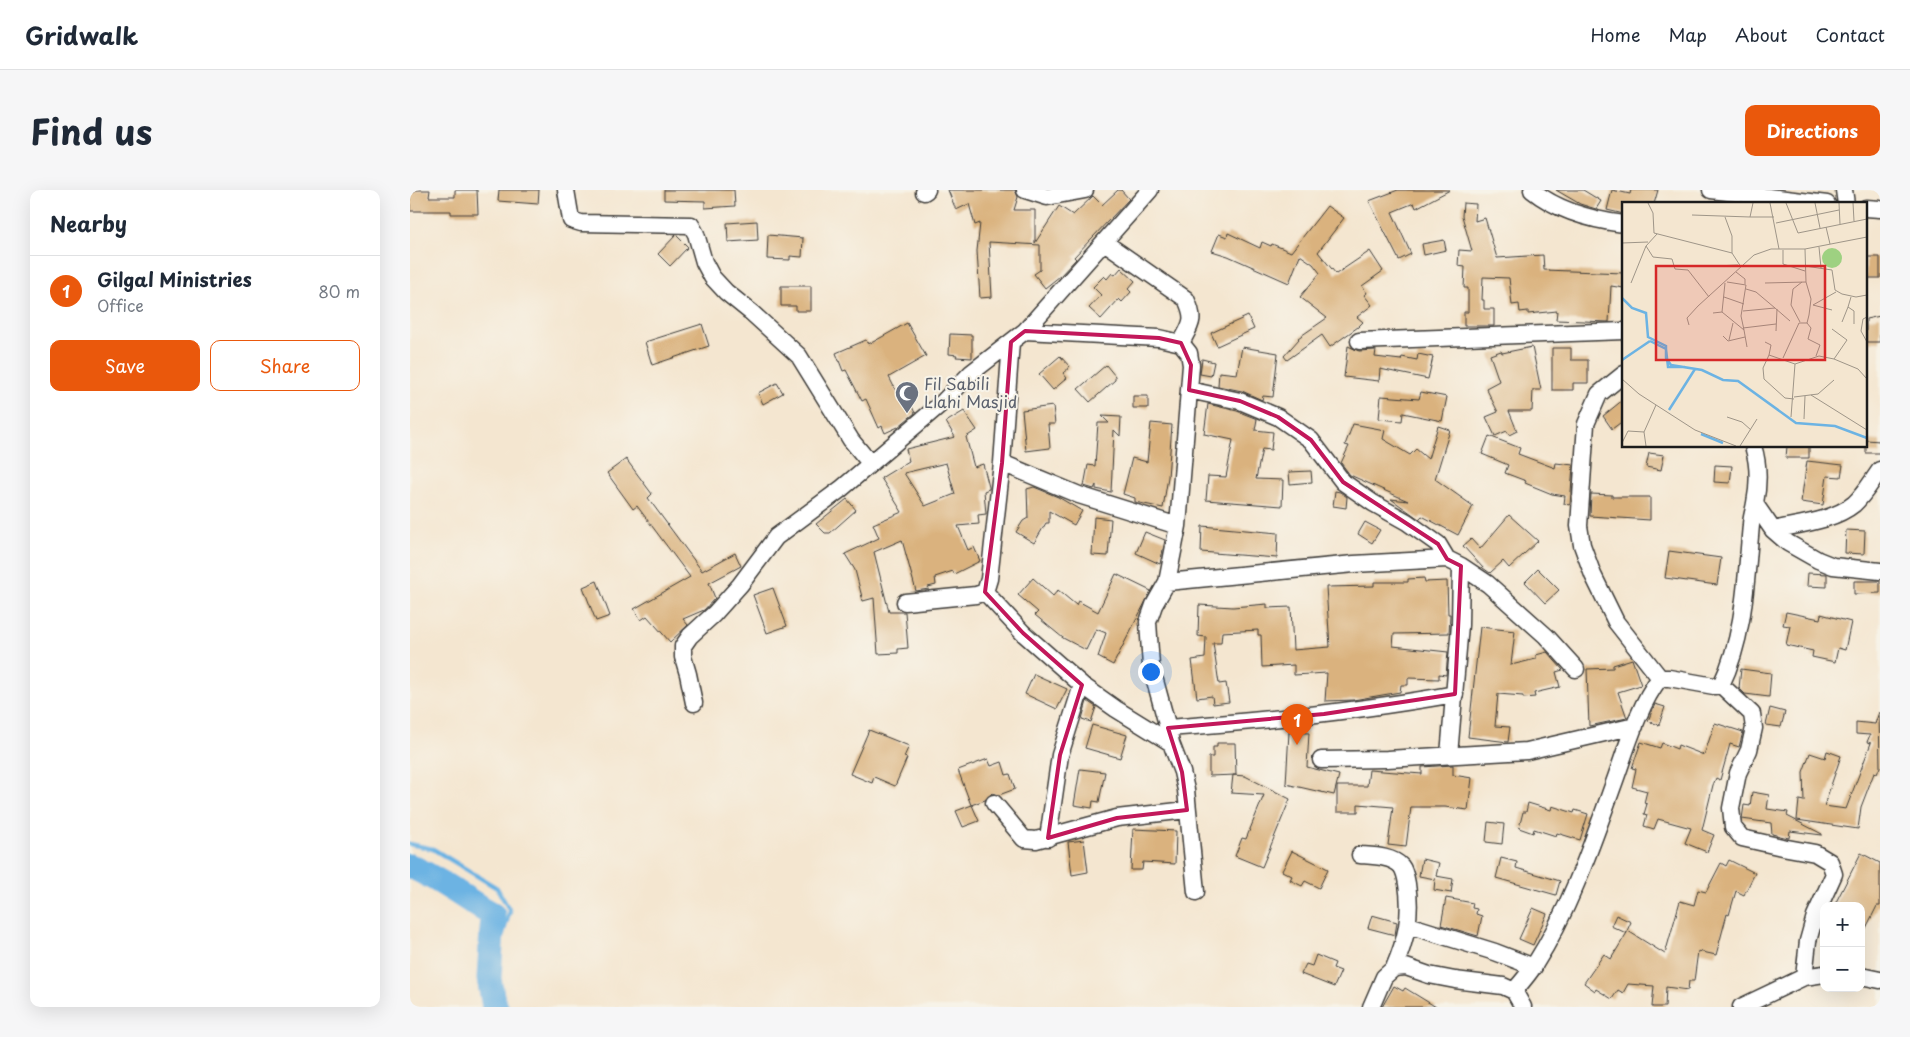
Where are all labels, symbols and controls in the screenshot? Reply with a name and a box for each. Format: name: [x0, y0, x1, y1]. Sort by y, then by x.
text: Gridwalk: [25, 17, 138, 53]
text: Home: [1590, 21, 1640, 48]
text: Map: [1668, 21, 1707, 48]
text: About: [1735, 21, 1787, 48]
text: Contact: [1815, 21, 1885, 48]
text: Find us: [30, 104, 152, 157]
button: Directions: [1745, 105, 1880, 156]
inset map: [1622, 202, 1868, 448]
text: Nearby: [50, 207, 127, 239]
text: Gilgal Ministries: [97, 265, 252, 293]
text: 1: [62, 279, 70, 303]
text: 80 m: [318, 279, 360, 303]
text: Office: [97, 293, 144, 317]
button: Save: [50, 340, 200, 391]
button: Share: [210, 340, 360, 391]
place label: Fil Sabili Llahi Masjid: [924, 371, 1017, 413]
mosque icon: Fil Sabili Llahi Masjid: [894, 380, 920, 414]
your location: [1138, 659, 1164, 685]
pin: 1: [1281, 704, 1313, 745]
map controls: [1820, 902, 1865, 992]
button: +: [1820, 902, 1865, 947]
button: −: [1820, 947, 1865, 992]

